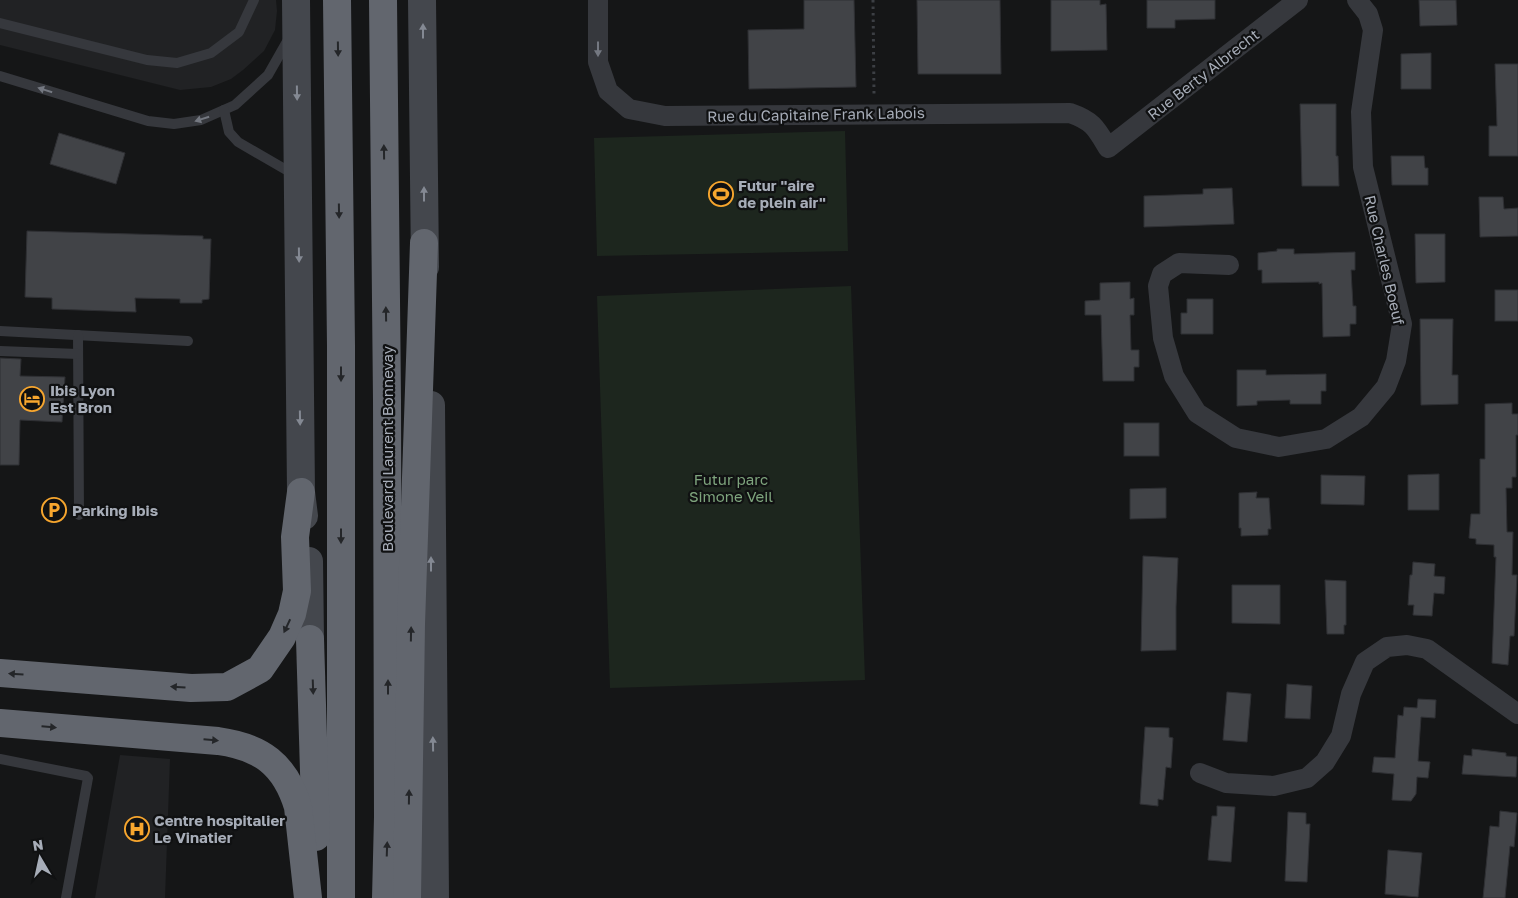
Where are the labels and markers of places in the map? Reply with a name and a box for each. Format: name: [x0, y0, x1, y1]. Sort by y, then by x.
place label: Futur "aire de plein air": [738, 176, 826, 211]
sports icon: Futur "aire de plein air": [708, 181, 734, 207]
place label: Ibis Lyon Est Bron: [50, 381, 115, 416]
hotel icon: Ibis Lyon Est Bron: [19, 386, 45, 412]
parking icon: Parking Ibis: [41, 497, 67, 523]
place label: Parking Ibis: [72, 501, 158, 519]
place label: Centre hospitalier Le Vinatier: [154, 811, 285, 846]
hospital icon: Centre hospitalier Le Vinatier: [124, 816, 150, 842]

